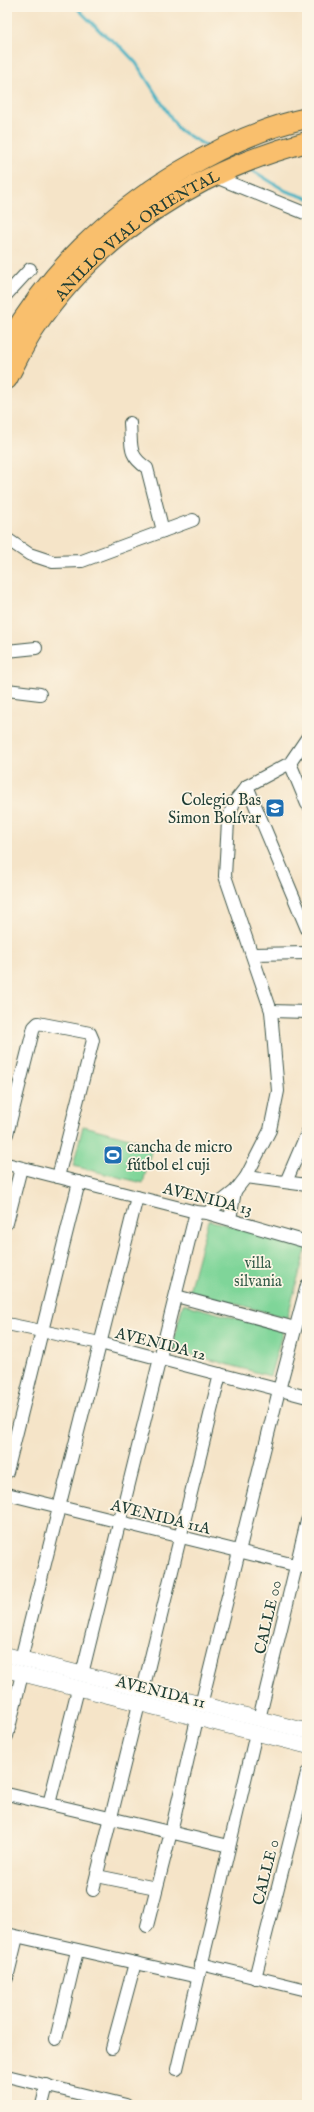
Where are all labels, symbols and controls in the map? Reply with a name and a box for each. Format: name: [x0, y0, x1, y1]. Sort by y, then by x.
street label: ANILLO VIAL ORIENTAL: [51, 167, 224, 306]
place label: Colegio Bas Simon Bolívar: [168, 791, 261, 829]
school or university icon: Colegio Bas Simon Bolívar: [264, 797, 286, 819]
place label: cancha de micro fútbol el cuji: [127, 1138, 233, 1176]
sports icon: cancha de micro fútbol el cuji: [102, 1144, 124, 1166]
street label: AVENIDA 13: [160, 1179, 254, 1221]
park label: villa silvania: [234, 1254, 282, 1292]
street label: AVENIDA 12: [112, 1324, 208, 1366]
street label: AVENIDA 11A: [108, 1496, 214, 1540]
street label: CALLE 00: [251, 1578, 287, 1656]
street label: AVENIDA 11: [113, 1672, 207, 1714]
street label: CALLE 0: [249, 1837, 285, 1908]

